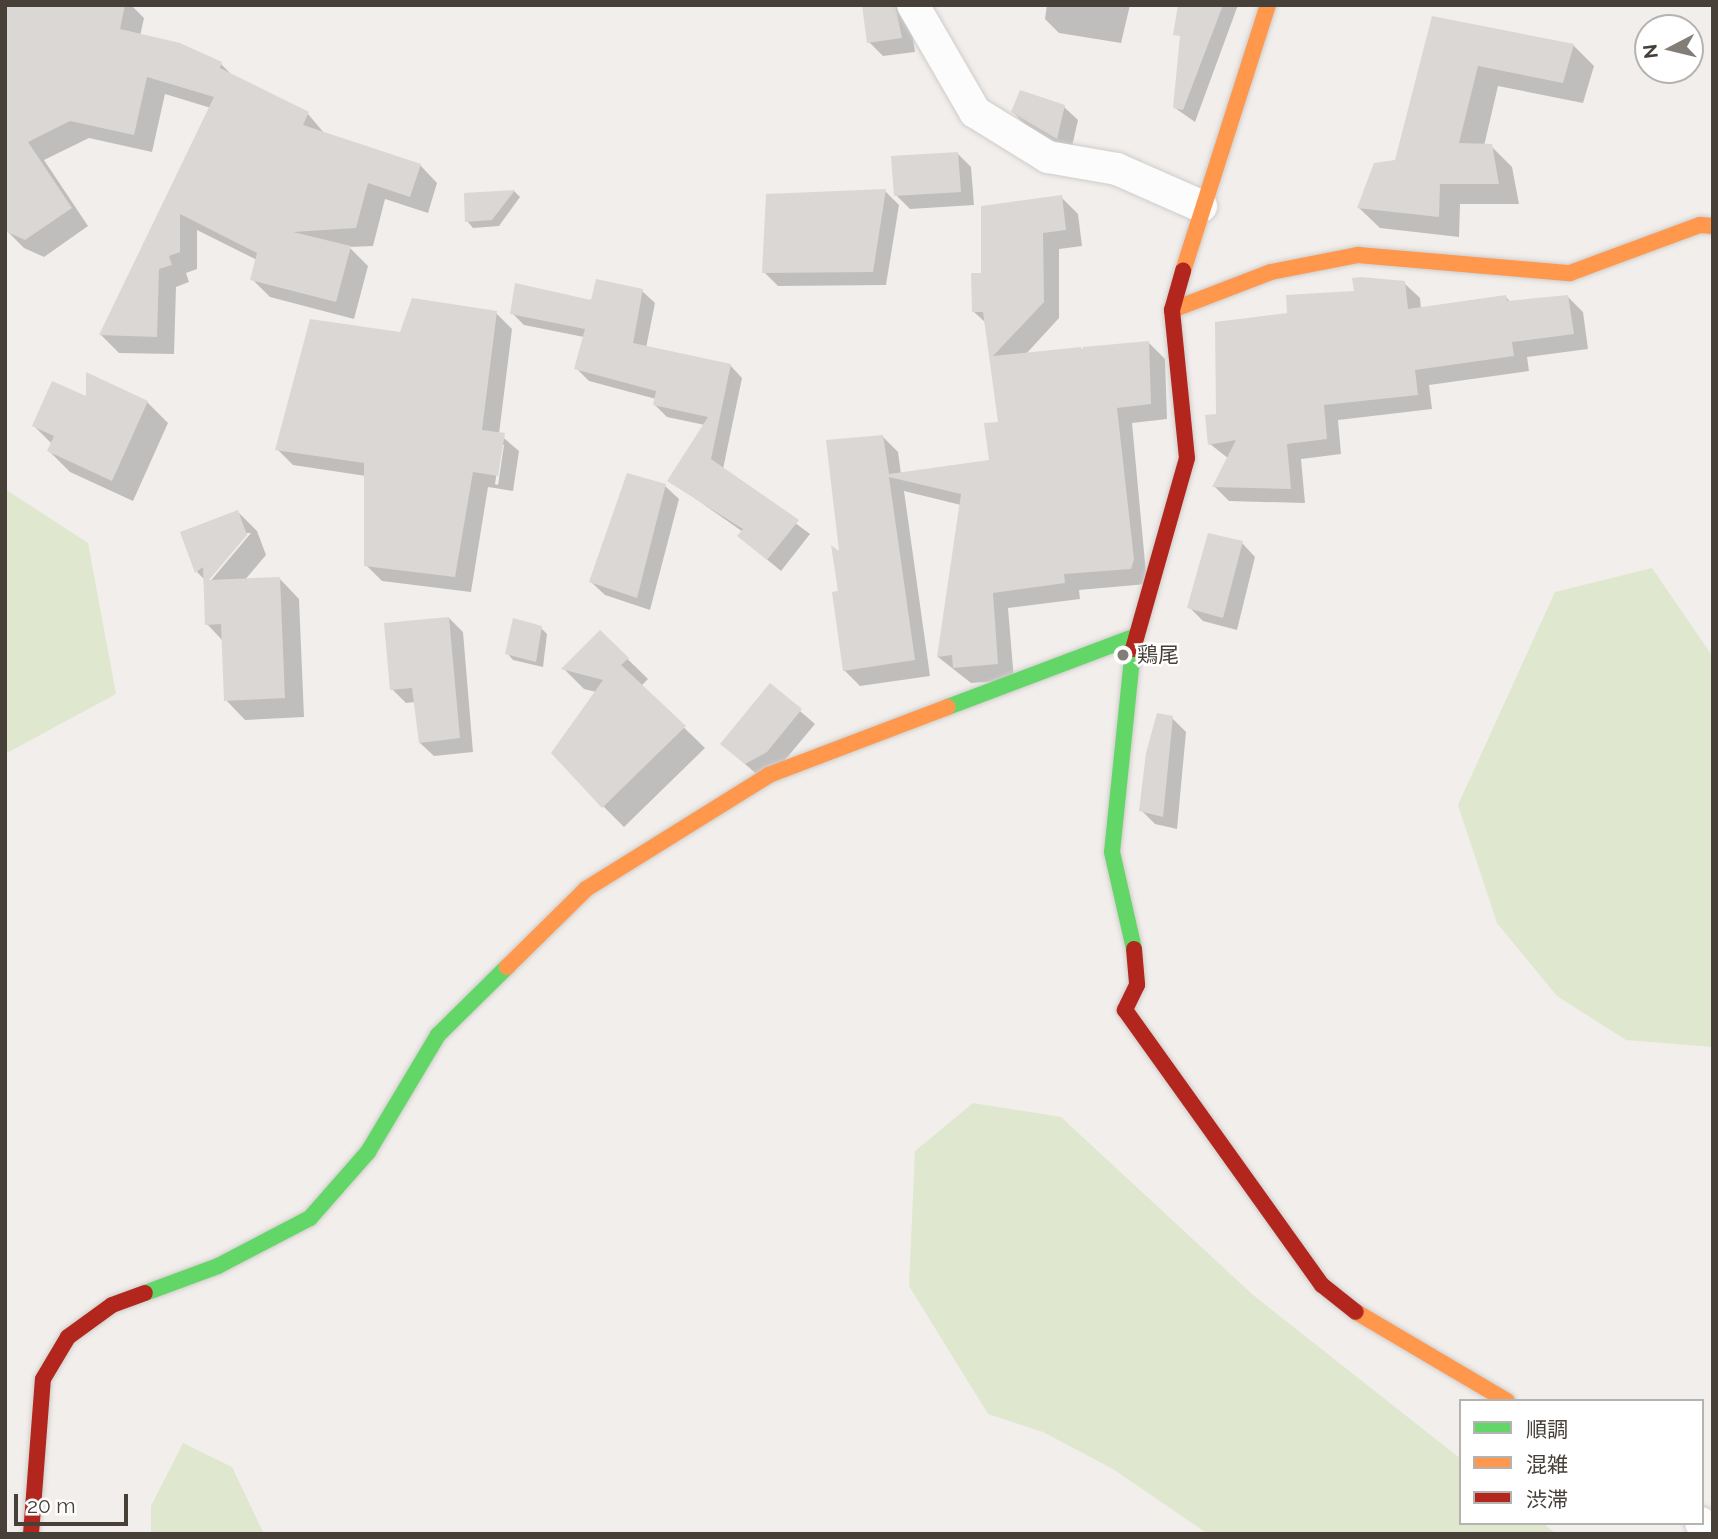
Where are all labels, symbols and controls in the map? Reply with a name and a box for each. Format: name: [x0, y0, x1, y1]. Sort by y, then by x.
north arrow: [1634, 14, 1704, 84]
text: N: [1638, 43, 1662, 60]
place label: 鶏尾: [1137, 642, 1179, 668]
marker: 鶏尾: [1115, 647, 1131, 663]
legend: [1459, 1399, 1704, 1525]
text: 順調: [1526, 1417, 1568, 1442]
text: 混雑: [1526, 1452, 1568, 1477]
scale bar: [18, 1480, 131, 1524]
text: 渋滞: [1526, 1487, 1568, 1512]
text: 20 m: [27, 1493, 75, 1518]

